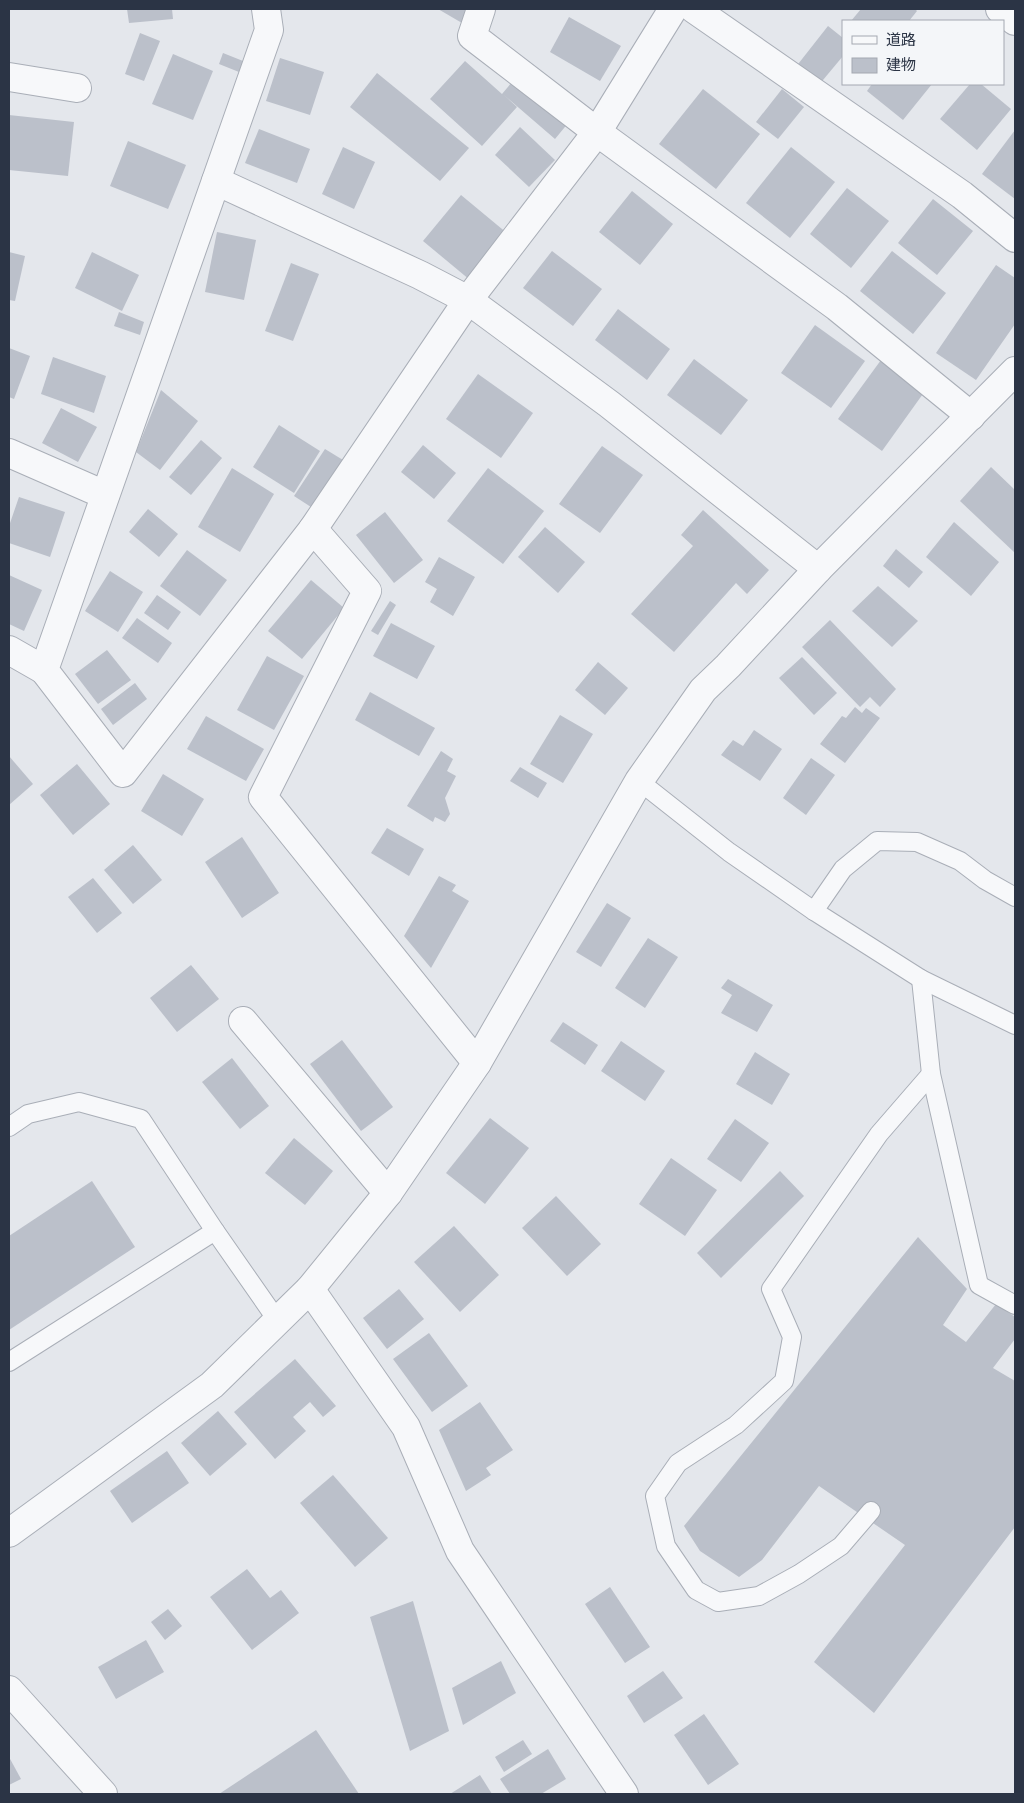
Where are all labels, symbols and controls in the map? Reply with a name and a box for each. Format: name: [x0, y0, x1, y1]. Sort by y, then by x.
legend: [842, 20, 1004, 85]
text: 道路: [886, 30, 916, 48]
text: 建物: [886, 55, 916, 73]

